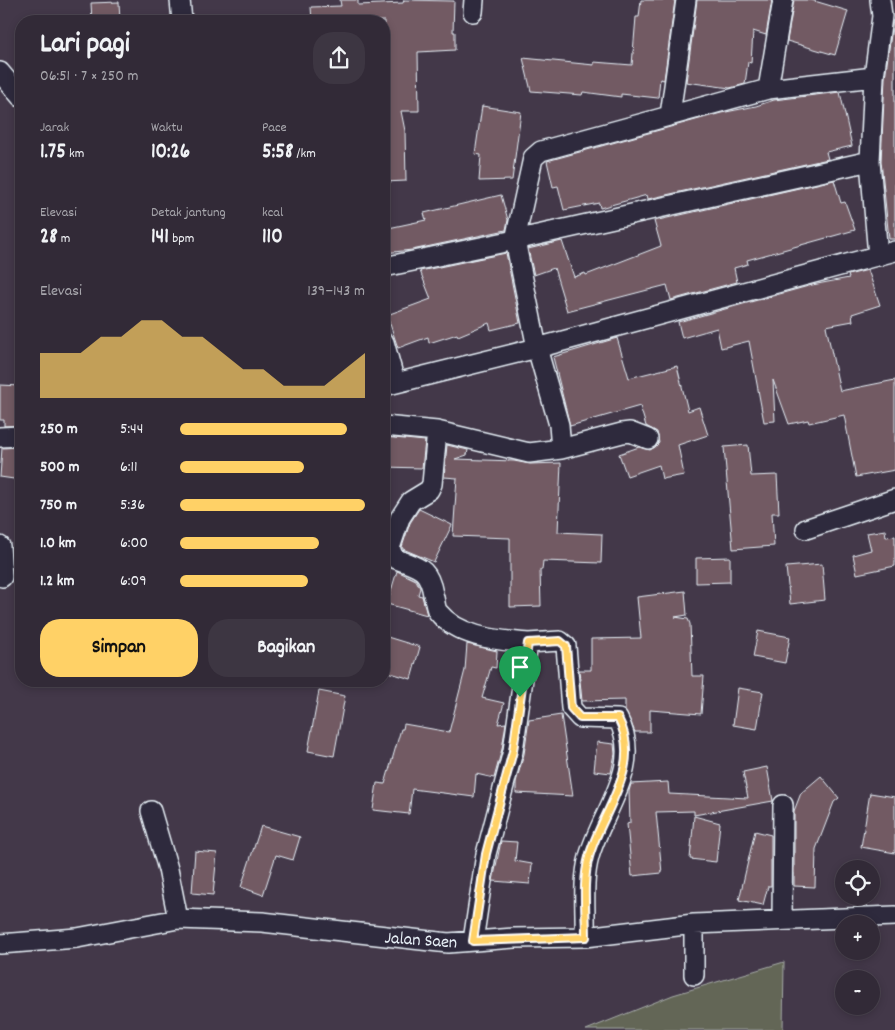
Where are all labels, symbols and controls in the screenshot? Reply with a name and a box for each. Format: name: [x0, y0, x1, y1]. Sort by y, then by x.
text: Lari pagi: [40, 26, 130, 66]
button: share: [313, 32, 365, 84]
text: 06:51 · 7 × 250 m: [40, 65, 139, 88]
text: Jarak: [40, 118, 69, 138]
text: Waktu: [151, 118, 183, 138]
text: Pace: [262, 118, 287, 138]
text: 1.75: [40, 138, 66, 168]
text: 10:26: [151, 138, 190, 168]
text: 5:58: [262, 138, 293, 168]
text: km: [66, 144, 84, 164]
text: /km: [293, 144, 316, 164]
text: Elevasi: [40, 203, 77, 223]
text: Detak jantung: [151, 203, 226, 223]
text: kcal: [262, 203, 283, 223]
text: 28: [40, 223, 58, 253]
text: 141: [151, 223, 169, 253]
text: 110: [262, 223, 283, 253]
text: m: [58, 229, 70, 249]
text: bpm: [169, 229, 194, 249]
text: Elevasi: [40, 280, 82, 303]
text: 139–143 m: [307, 280, 365, 303]
text: 250 m: [40, 418, 78, 441]
text: 5:44: [120, 418, 143, 441]
text: 500 m: [40, 456, 80, 479]
text: 6:11: [120, 456, 138, 479]
text: 750 m: [40, 494, 77, 517]
text: 5:36: [120, 494, 145, 517]
text: 1.0 km: [40, 532, 76, 555]
text: 6:00: [120, 532, 148, 555]
text: 1.2 km: [40, 570, 74, 593]
text: 6:09: [120, 570, 147, 593]
button: Simpan: [40, 619, 198, 677]
button: Bagikan: [208, 619, 365, 677]
pin: [499, 646, 541, 697]
icon: arrive: [506, 653, 534, 681]
map controls: [835, 860, 880, 1015]
button: locate: [835, 860, 880, 905]
button: +: [835, 915, 880, 960]
street label: Jalan Saen: [384, 926, 458, 957]
button: −: [835, 970, 880, 1015]

